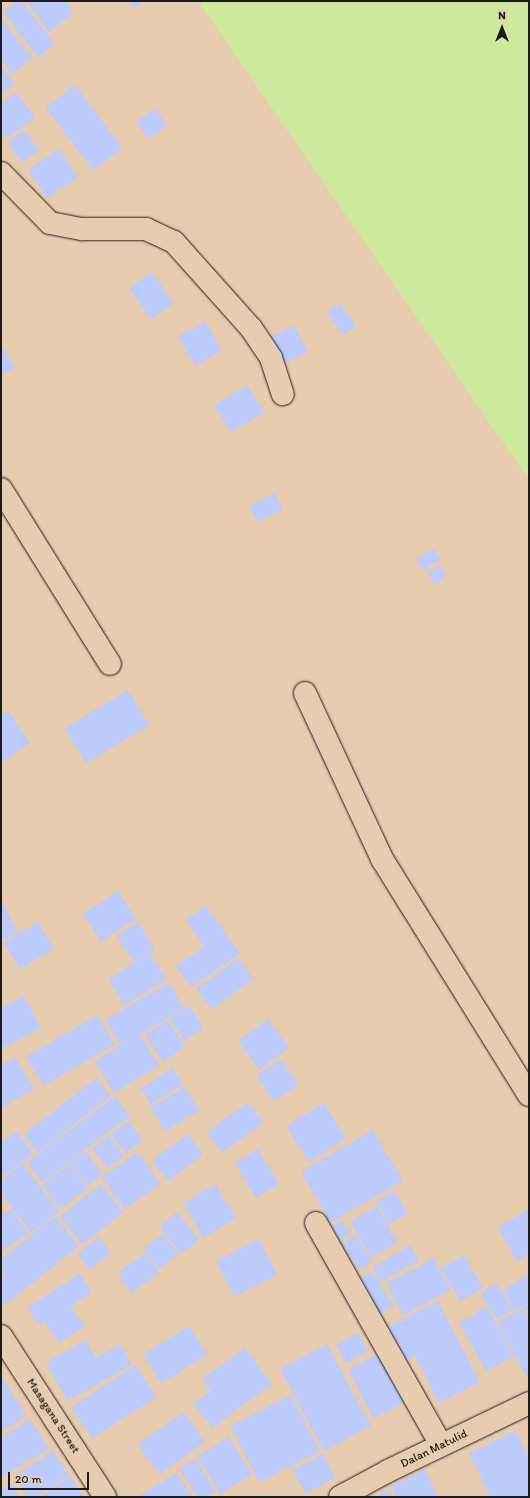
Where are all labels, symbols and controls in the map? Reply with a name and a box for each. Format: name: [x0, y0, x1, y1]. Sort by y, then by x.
north arrow: [482, 8, 522, 48]
text: N: [498, 9, 506, 22]
street label: Masagana Street: [23, 1376, 83, 1456]
street label: Dalan Matulid: [398, 1427, 470, 1471]
scale bar: [10, 1464, 91, 1490]
text: 20 m: [15, 1472, 42, 1486]

